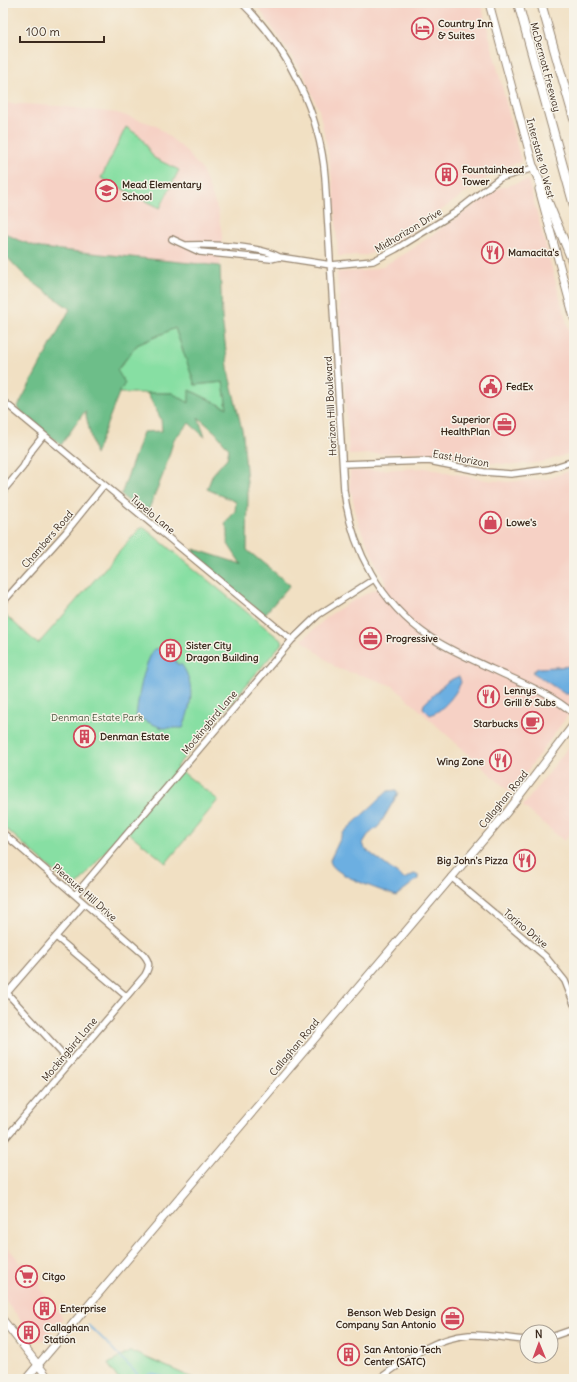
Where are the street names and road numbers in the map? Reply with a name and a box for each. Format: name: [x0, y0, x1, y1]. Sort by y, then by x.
street label: McDermott Freeway: [527, 21, 564, 113]
street label: Interstate 10 West: [524, 117, 558, 200]
street label: Midhorizon Drive: [372, 205, 444, 256]
street label: Horizon Hill Boulevard: [321, 356, 340, 456]
street label: East Horizon: [432, 447, 490, 470]
street label: Tupelo Lane: [128, 492, 178, 537]
street label: Chambers Road: [19, 508, 76, 571]
street label: Mockingbird Lane: [179, 688, 240, 757]
street label: Callaghan Road: [476, 768, 531, 831]
street label: Pleasure Hill Drive: [50, 861, 120, 924]
street label: Torino Drive: [501, 906, 551, 951]
street label: Mockingbird Lane: [39, 1015, 100, 1084]
street label: Callaghan Road: [267, 1016, 322, 1079]

